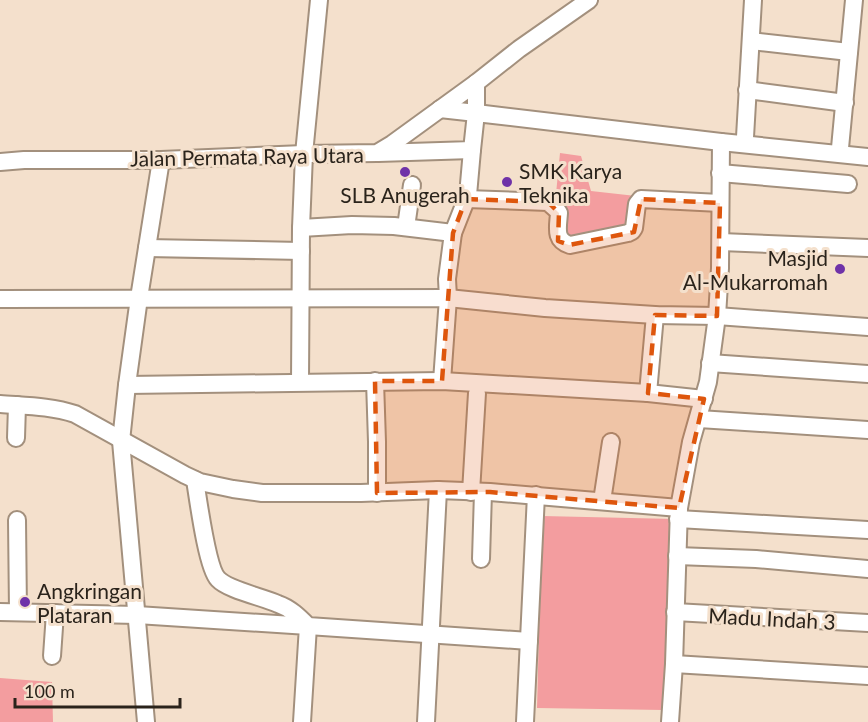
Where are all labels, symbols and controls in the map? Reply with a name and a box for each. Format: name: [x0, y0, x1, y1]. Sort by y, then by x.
street label: Jalan Permata Raya Utara: [130, 141, 364, 171]
place label: SMK Karya Teknika: [519, 158, 622, 207]
marker: SLB Anugerah: [398, 165, 412, 179]
marker: SMK Karya Teknika: [500, 175, 514, 189]
place label: SLB Anugerah: [340, 182, 470, 207]
place label: Masjid Al-Mukarromah: [683, 245, 828, 294]
marker: Masjid Al-Mukarromah: [833, 262, 847, 276]
place label: Angkringan Plataran: [37, 578, 142, 627]
marker: Angkringan Plataran: [18, 595, 32, 609]
street label: Madu Indah 3: [708, 602, 836, 634]
scale bar: [15, 671, 180, 709]
text: 100 m: [24, 680, 75, 702]

